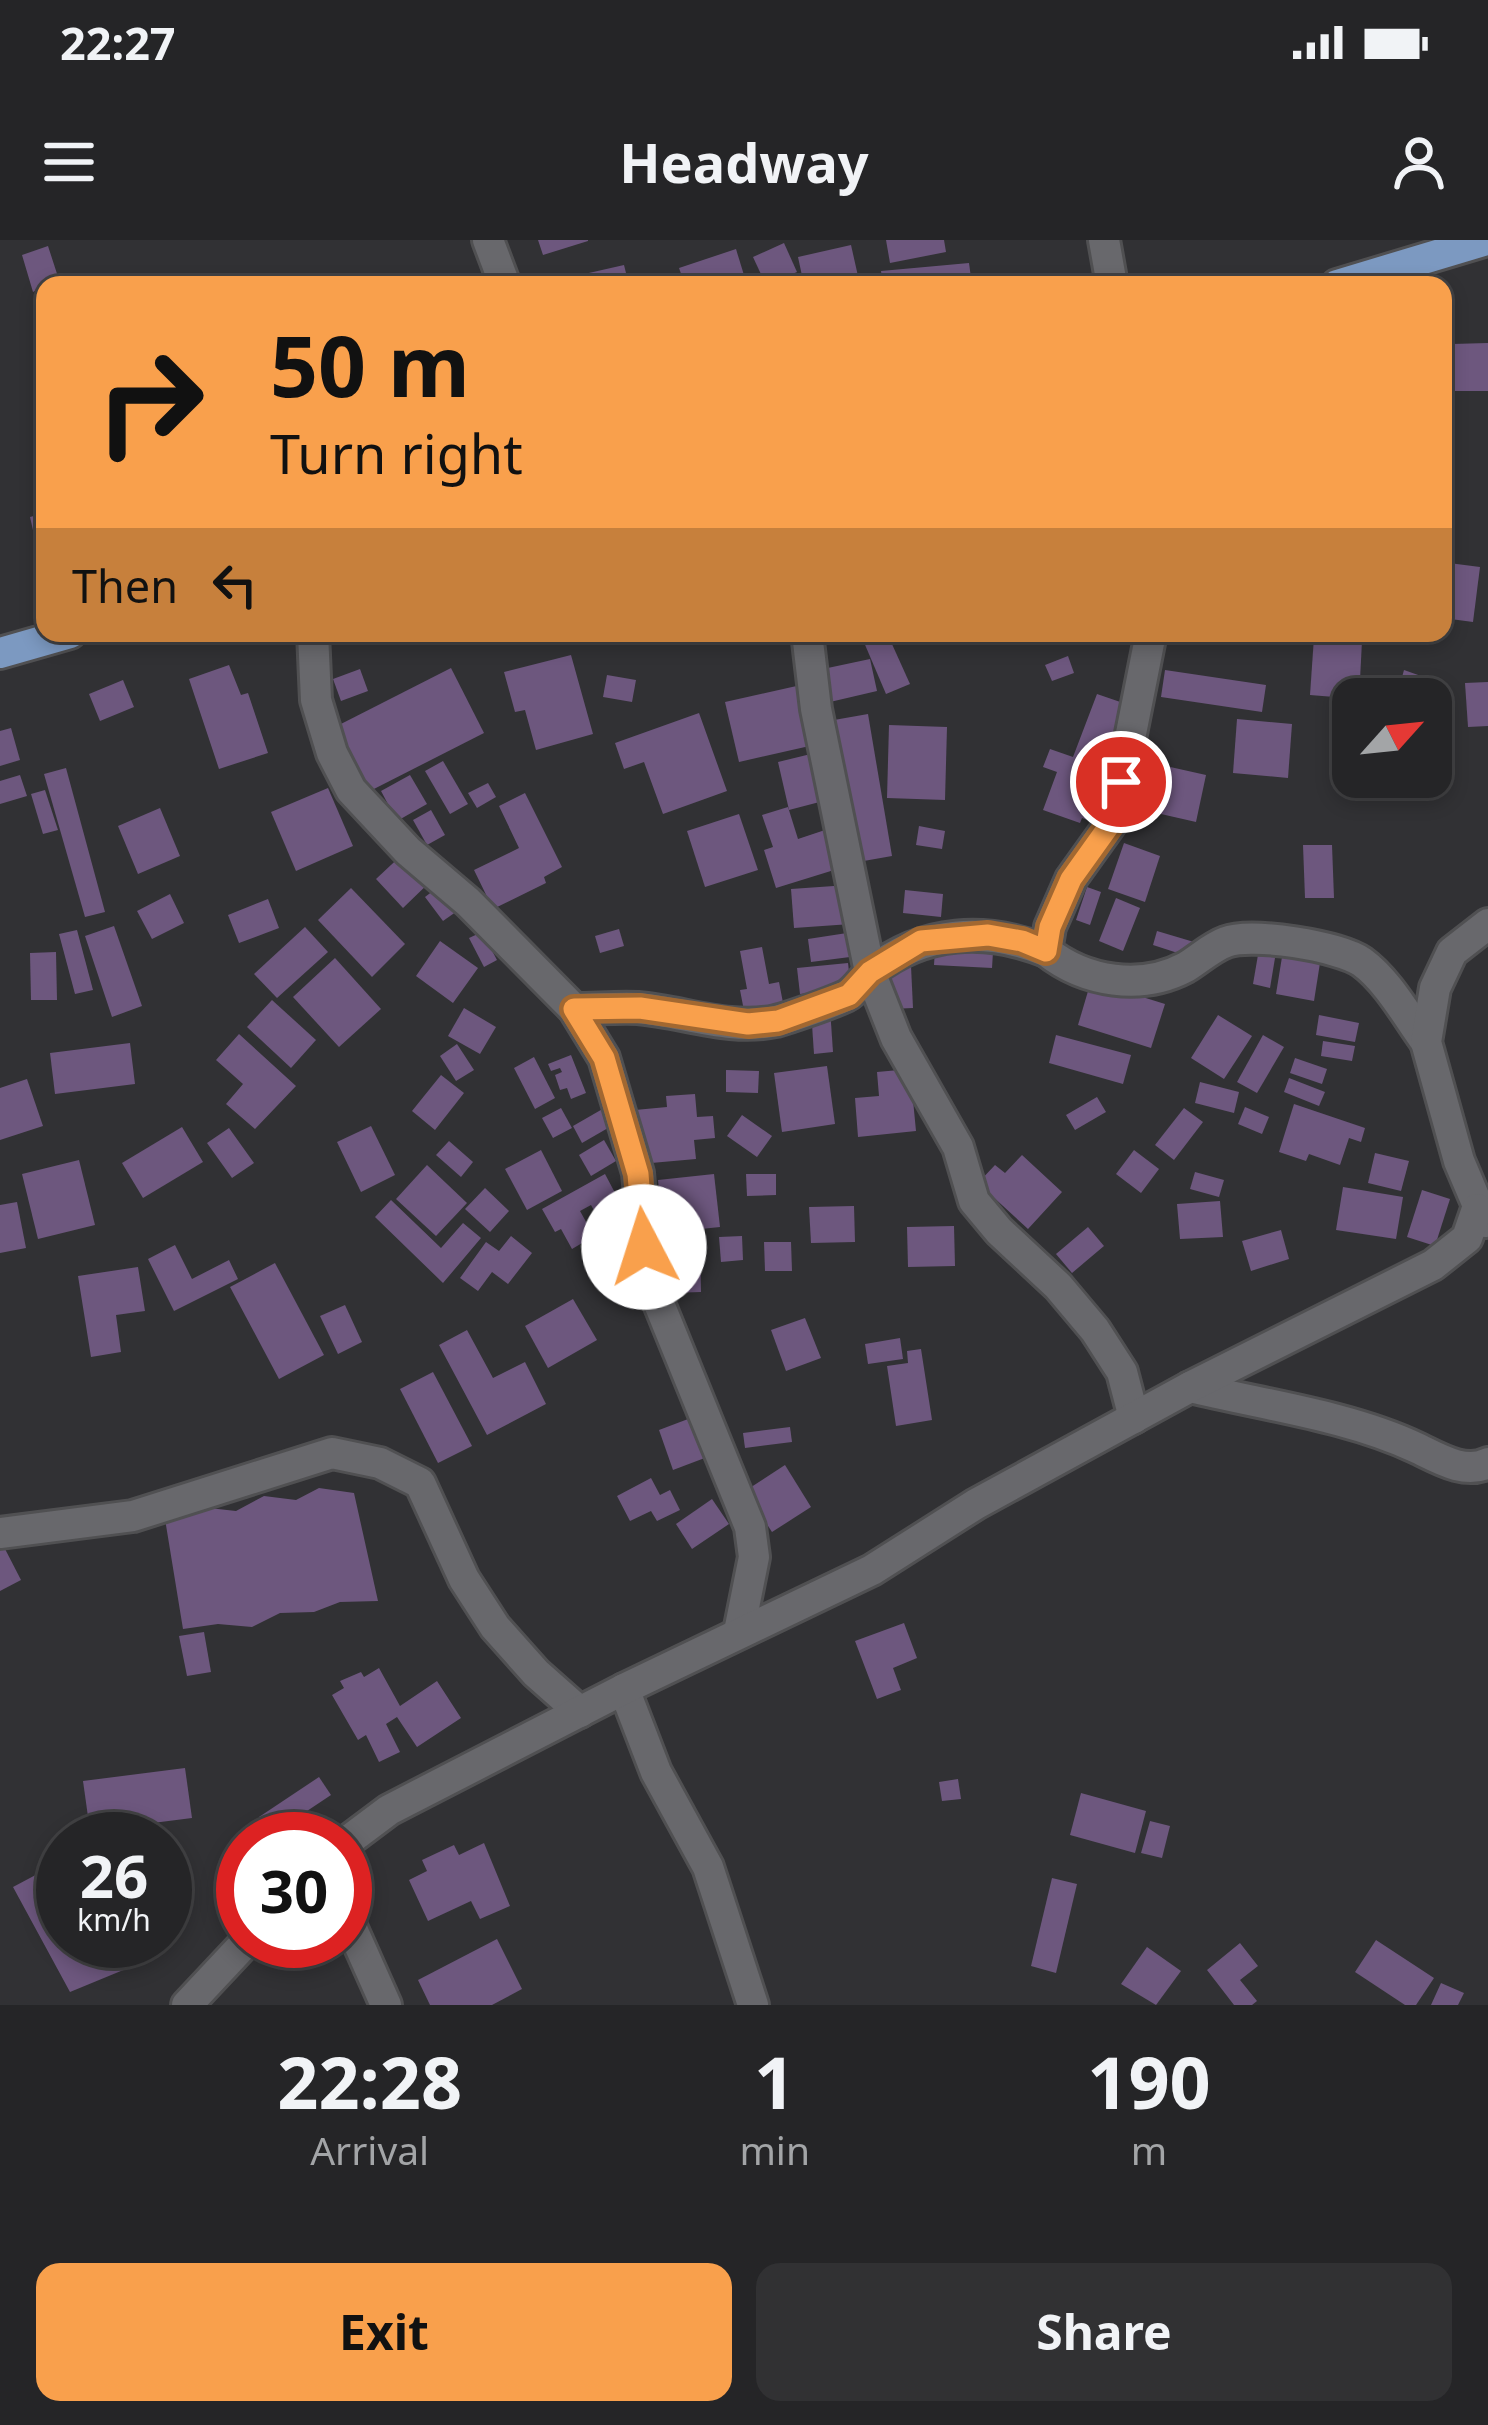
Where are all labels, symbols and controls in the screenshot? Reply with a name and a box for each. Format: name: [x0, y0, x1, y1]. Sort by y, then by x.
text: 22:27: [60, 12, 176, 73]
text: Headway: [619, 125, 869, 199]
icon: menu: [36, 129, 102, 195]
icon: person: [1386, 129, 1452, 195]
text: 50 m: [270, 307, 470, 422]
icon: right: [72, 324, 228, 480]
text: Turn right: [270, 416, 523, 490]
icon: left: [202, 552, 268, 618]
text: Then: [72, 555, 178, 616]
north arrow: [1332, 678, 1452, 798]
map controls: [1332, 678, 1452, 798]
pin: [1070, 731, 1172, 833]
icon: arrive: [1088, 749, 1154, 815]
position arrow: [581, 1184, 707, 1310]
speed limit sign: 30: [216, 1812, 372, 1968]
text: 26: [80, 1834, 148, 1916]
text: km/h: [77, 1899, 151, 1940]
text: 22:28: [277, 2032, 462, 2130]
text: 1: [754, 2032, 795, 2130]
text: 190: [1087, 2032, 1211, 2130]
text: Arrival: [310, 2123, 429, 2176]
text: min: [739, 2123, 810, 2176]
text: m: [1131, 2123, 1167, 2176]
button: Exit: [36, 2263, 732, 2401]
button: Share: [756, 2263, 1452, 2401]

